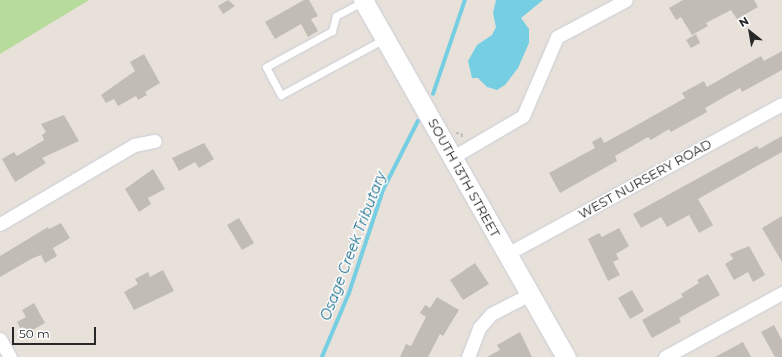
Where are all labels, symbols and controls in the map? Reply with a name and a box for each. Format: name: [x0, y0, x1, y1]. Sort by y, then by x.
north arrow: [730, 12, 770, 52]
text: N: [736, 13, 751, 30]
street label: SOUTH 13TH STREET: [425, 116, 503, 240]
street label: WEST NURSERY ROAD: [576, 136, 714, 222]
water label: Osage Creek Tributary: [317, 169, 389, 323]
scale bar: [14, 319, 98, 345]
text: 50 m: [19, 326, 50, 341]

